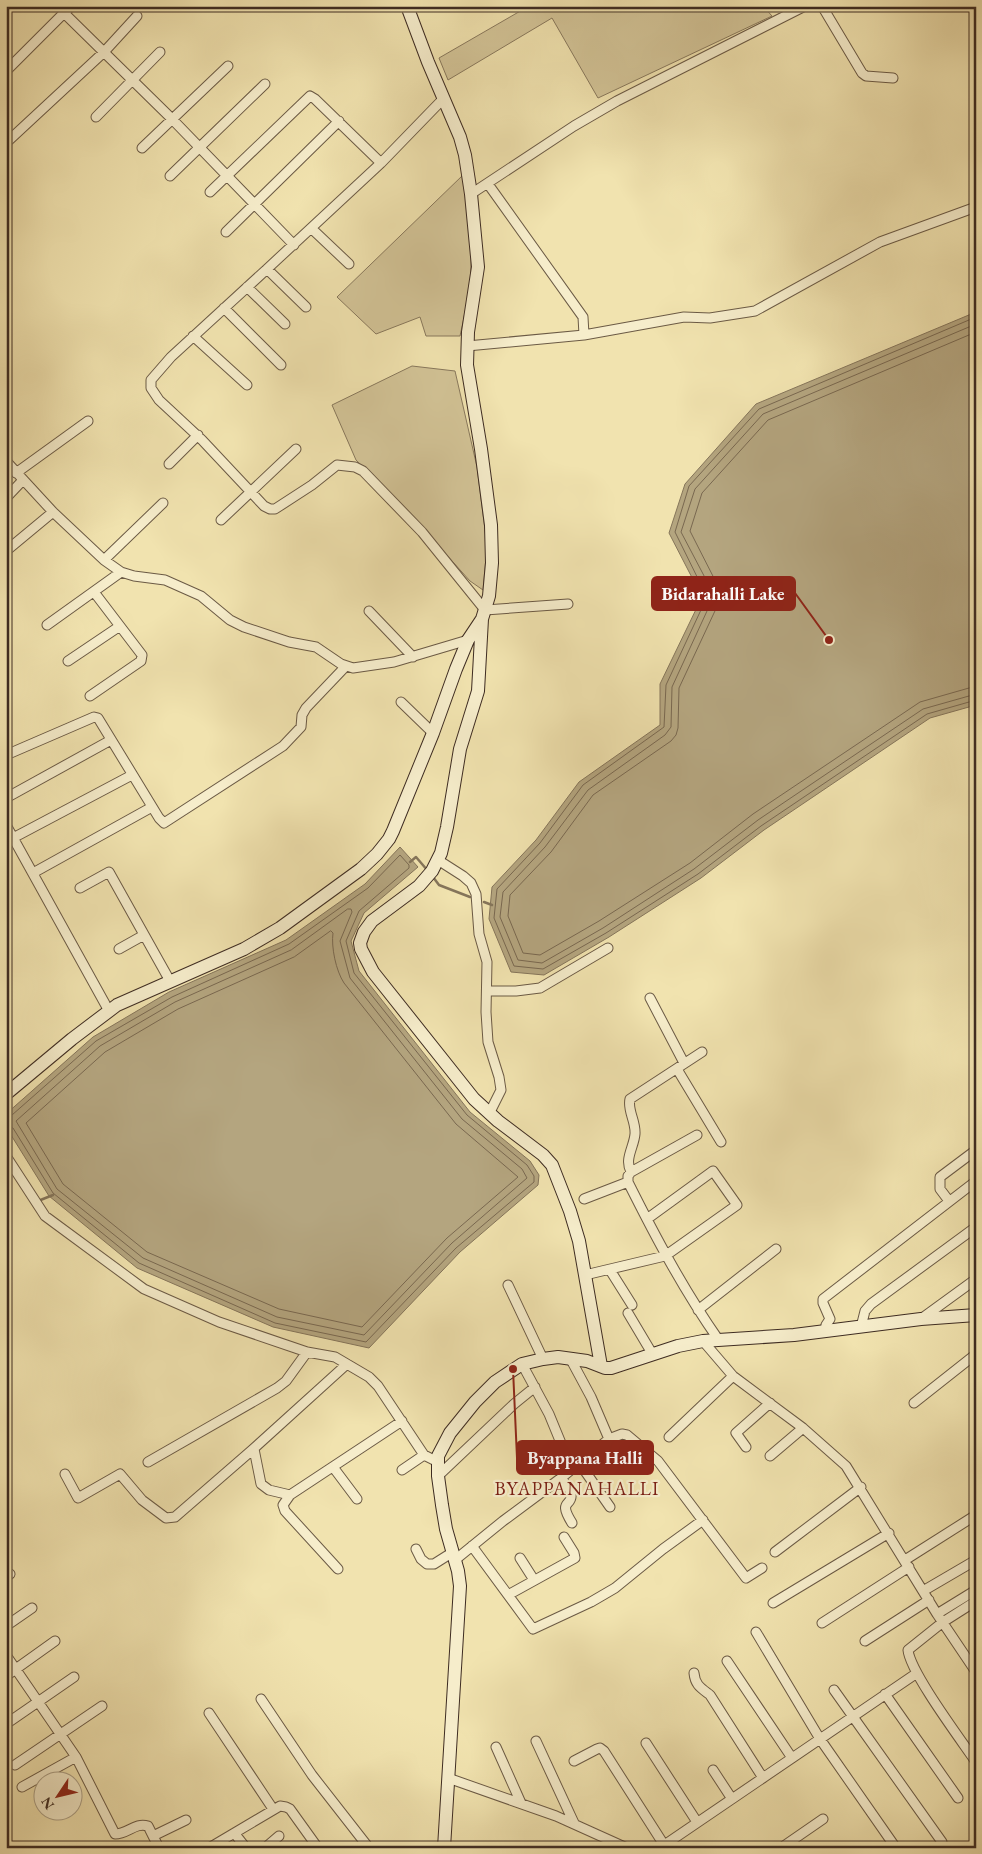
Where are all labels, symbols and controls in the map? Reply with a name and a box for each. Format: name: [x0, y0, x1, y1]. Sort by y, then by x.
callout: Bidarahalli Lake: [652, 577, 795, 610]
text: Bidarahalli Lake: [662, 582, 785, 605]
callout: Byappana Halli: [517, 1441, 653, 1474]
text: Byappana Halli: [527, 1446, 643, 1469]
district label: BYAPPANAHALLI: [495, 1476, 659, 1501]
north arrow: [32, 1772, 82, 1822]
text: N: [36, 1793, 58, 1813]

